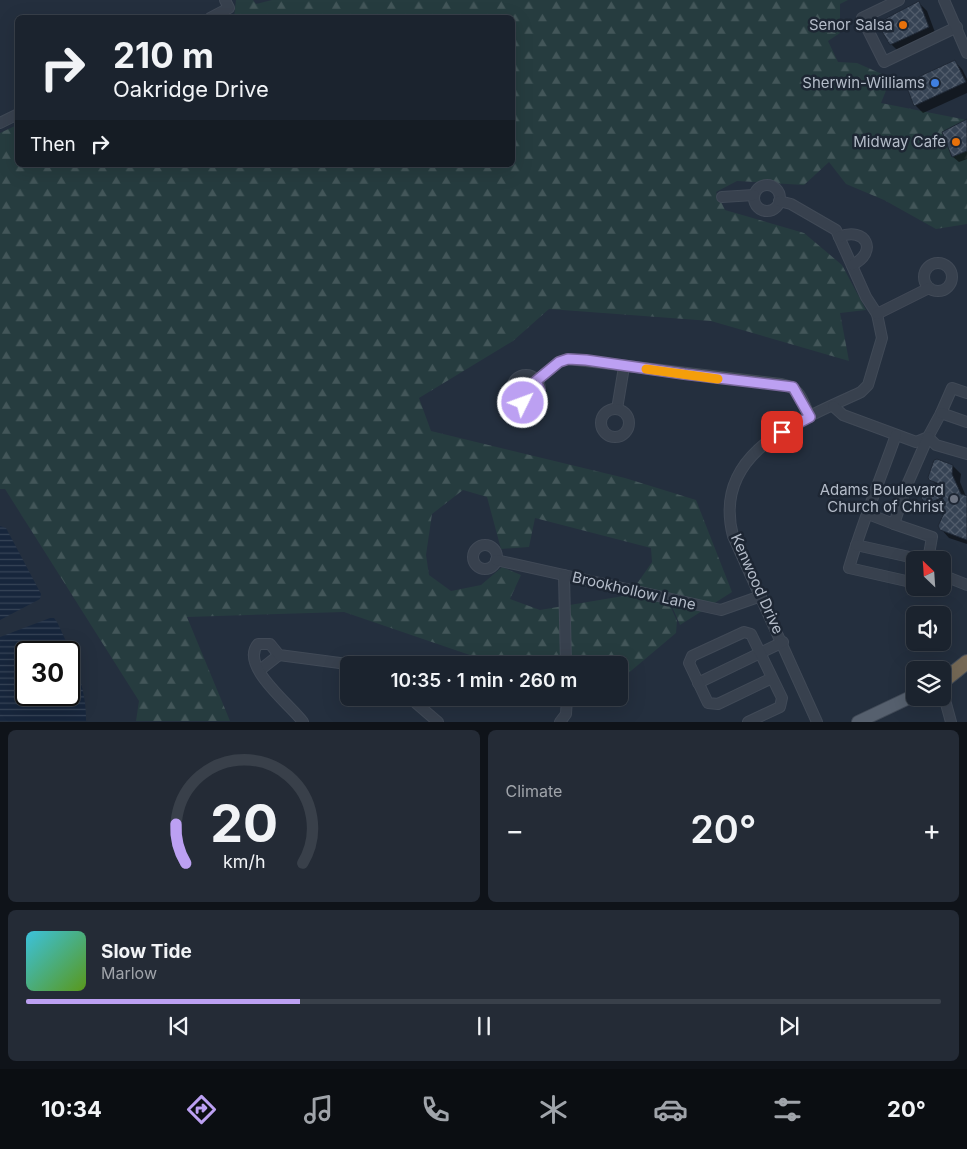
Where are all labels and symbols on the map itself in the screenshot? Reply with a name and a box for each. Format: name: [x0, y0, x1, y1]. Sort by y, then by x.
place label: Senor Salsa: [809, 15, 893, 34]
marker: Senor Salsa: [897, 19, 909, 31]
place label: Sherwin-Williams: [802, 73, 925, 92]
marker: Sherwin-Williams: [929, 77, 941, 89]
place label: Midway Cafe: [853, 132, 946, 151]
marker: Midway Cafe: [950, 136, 962, 148]
position arrow: [496, 376, 548, 428]
pin: [761, 411, 803, 453]
place label: Adams Boulevard Church of Christ: [820, 480, 944, 516]
marker: Adams Boulevard Church of Christ: [948, 493, 960, 505]
street label: Kenwood Drive: [727, 531, 788, 637]
north arrow: [906, 551, 951, 596]
street label: Brookhollow Lane: [570, 567, 698, 614]
speed limit sign: 30: [15, 641, 80, 706]

